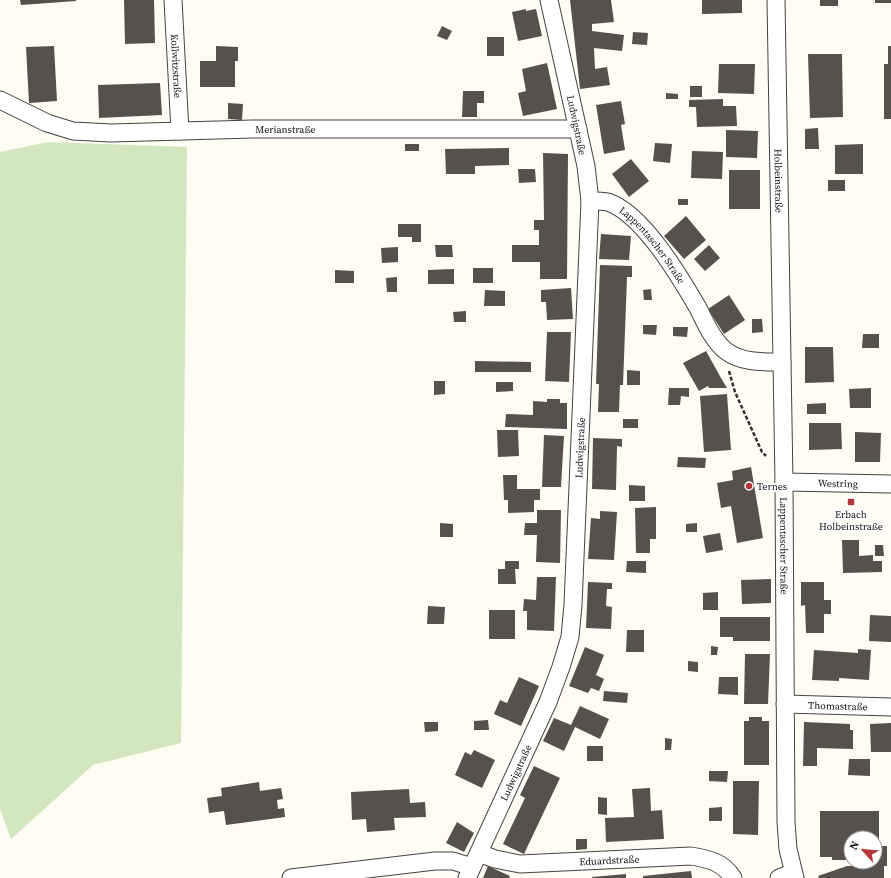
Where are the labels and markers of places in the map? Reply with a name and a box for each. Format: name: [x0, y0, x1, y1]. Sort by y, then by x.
place label: Ternes: [757, 480, 787, 493]
marker: Ternes: [744, 481, 754, 491]
marker: Erbach Holbeinstraße: [846, 497, 856, 507]
place label: Erbach Holbeinstraße: [819, 508, 883, 533]

